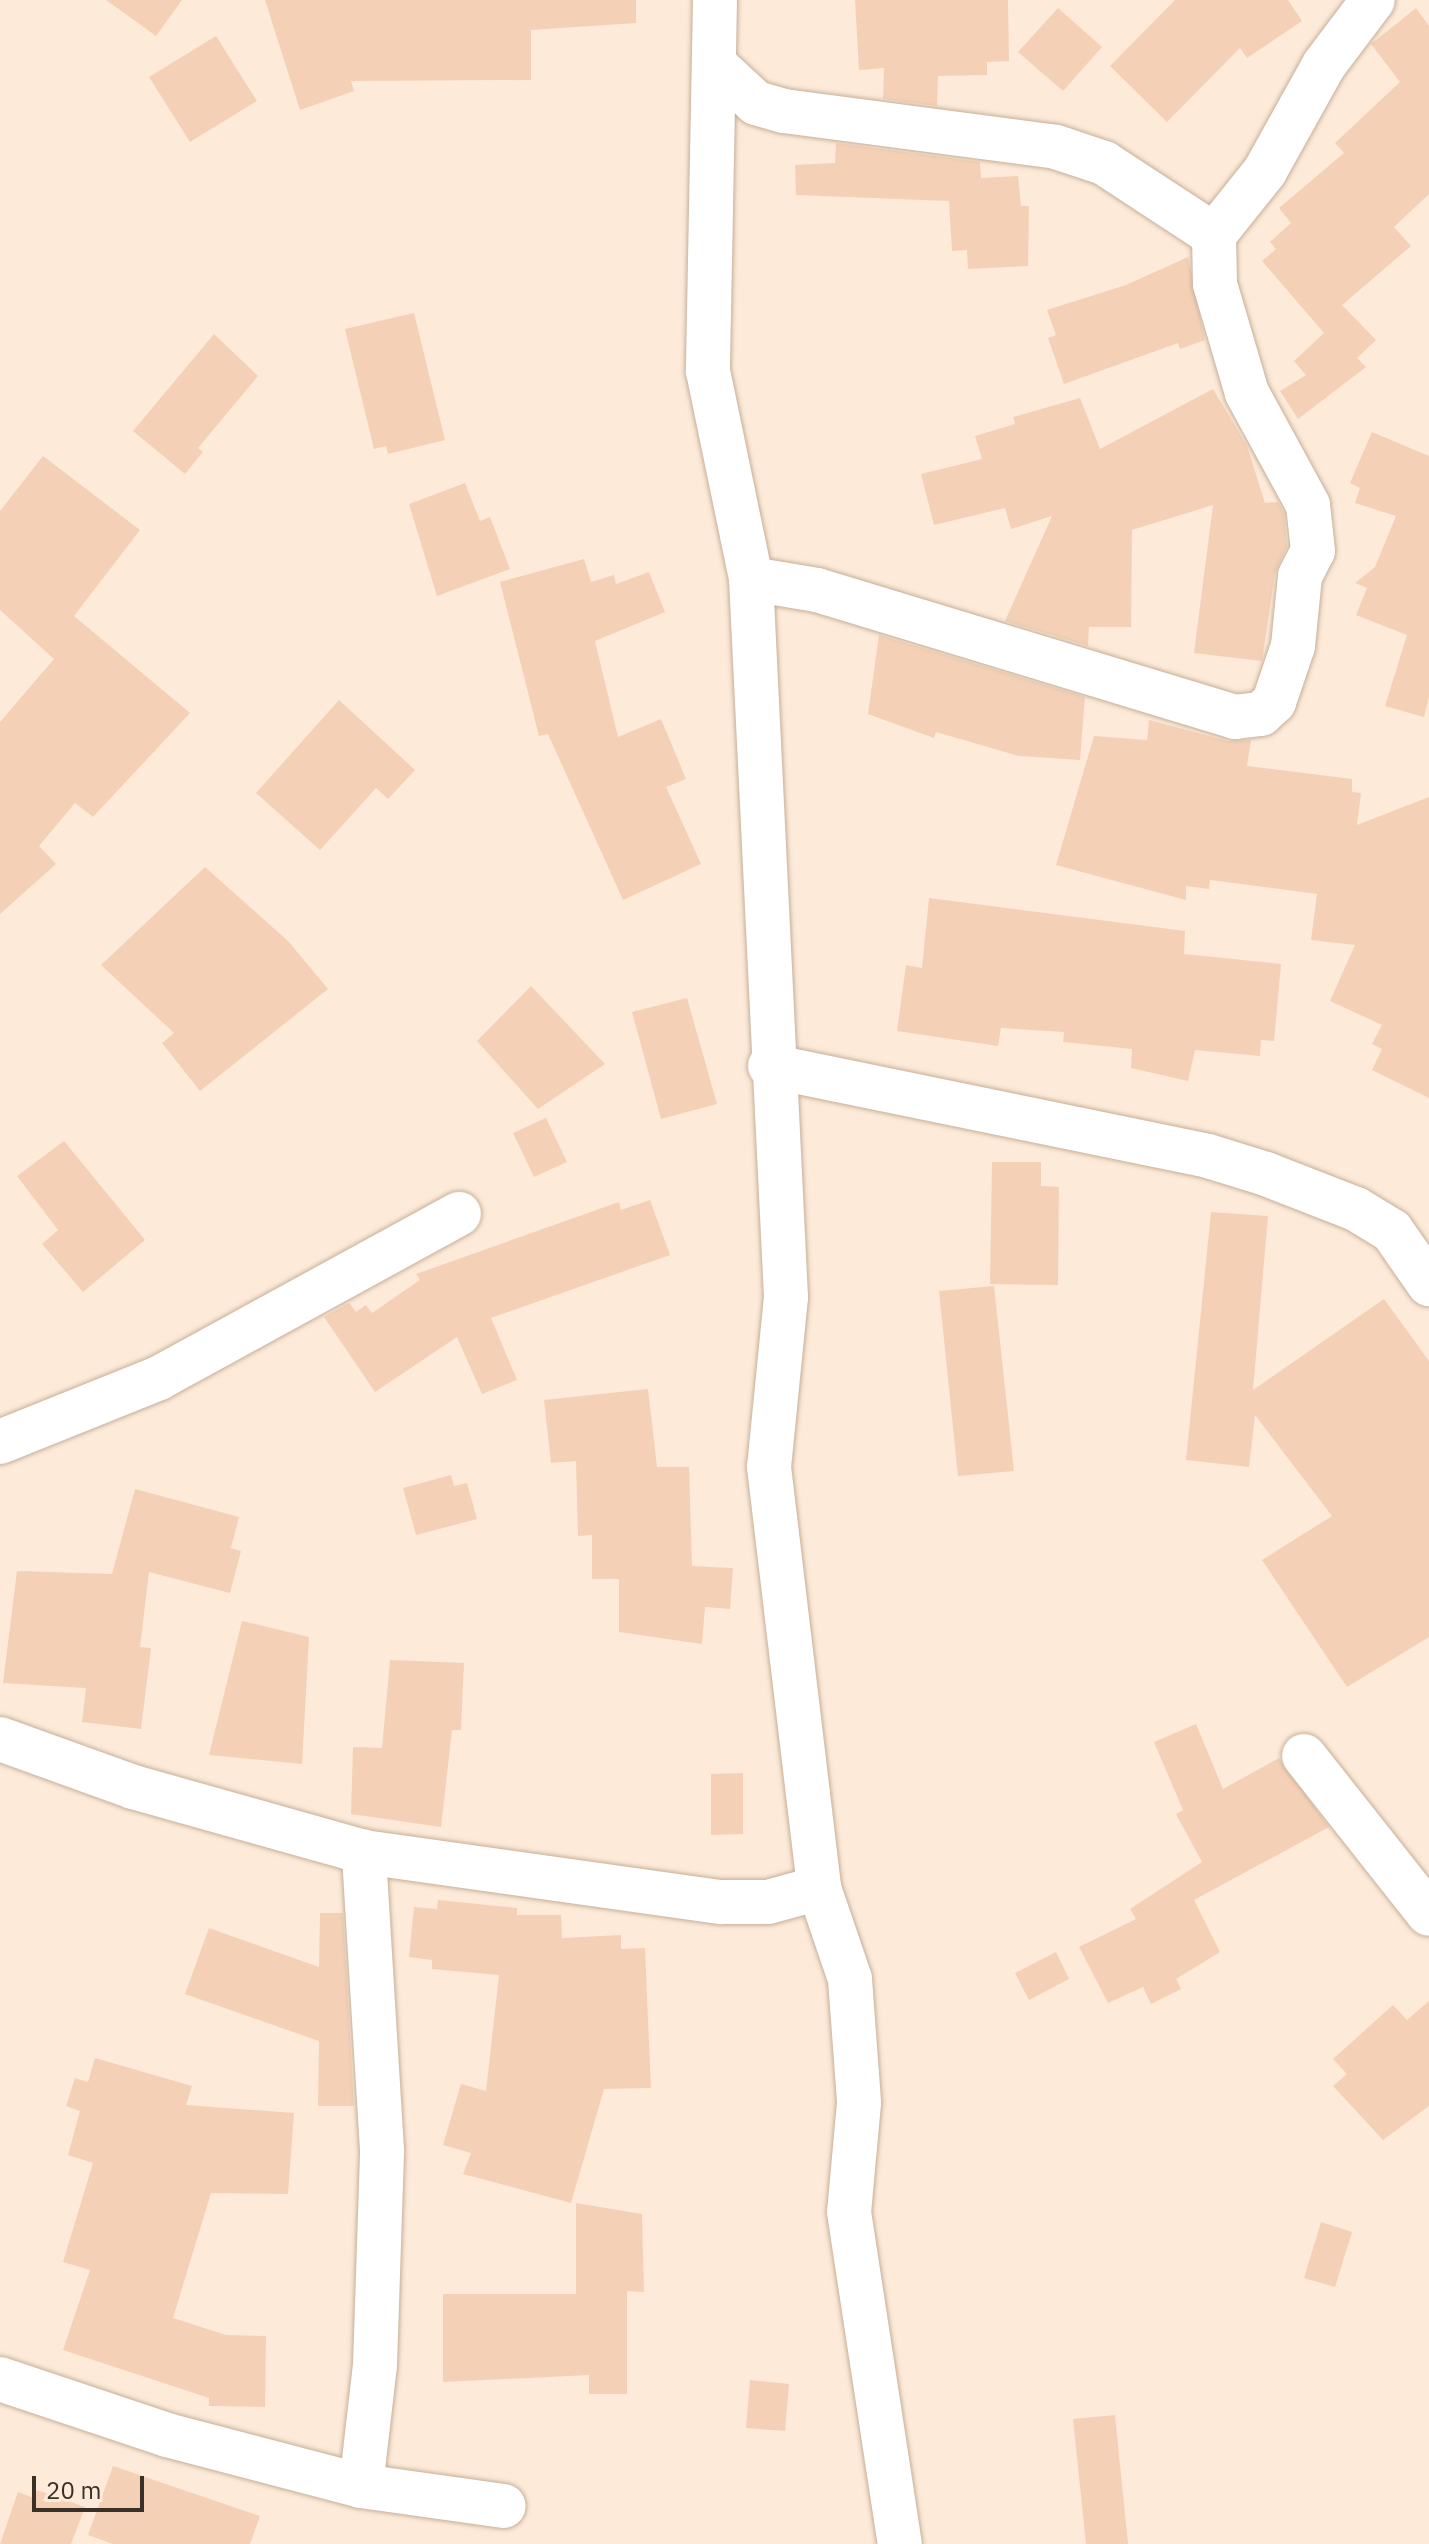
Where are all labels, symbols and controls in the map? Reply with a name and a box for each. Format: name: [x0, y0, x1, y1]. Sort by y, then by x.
scale bar: [36, 2460, 148, 2510]
text: 20 m: [46, 2474, 101, 2506]

